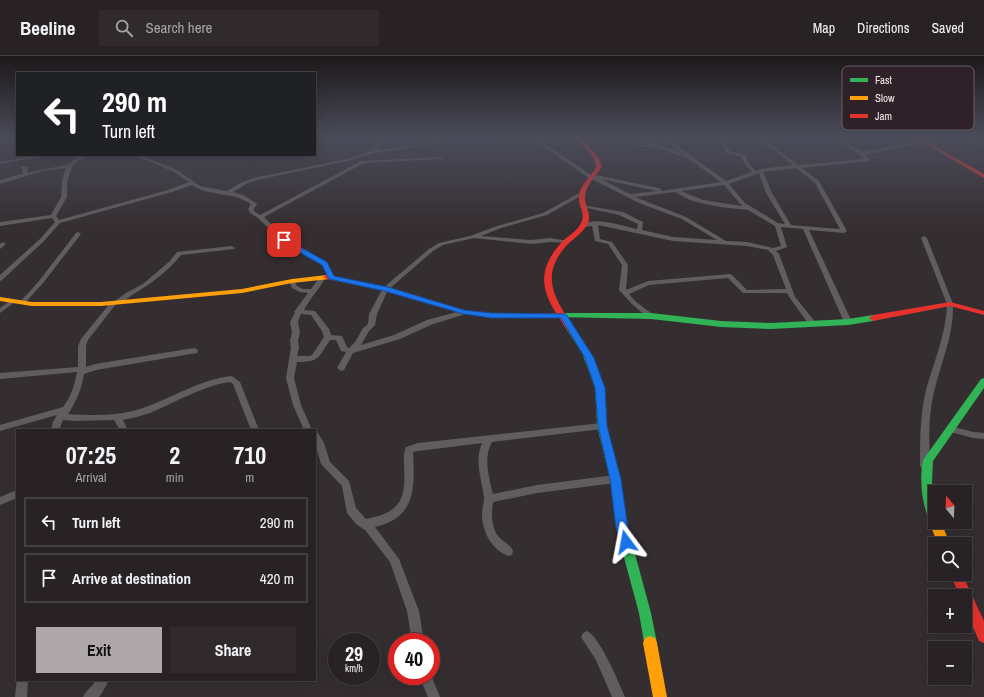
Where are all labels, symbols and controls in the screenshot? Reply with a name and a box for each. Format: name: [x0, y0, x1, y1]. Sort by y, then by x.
search box: [99, 10, 379, 46]
text: Beeline: [20, 15, 75, 41]
icon: search: [113, 17, 135, 39]
text: Search here: [145, 17, 212, 38]
text: Map: [813, 19, 835, 37]
text: Directions: [857, 19, 909, 37]
text: Saved: [931, 19, 964, 37]
legend: [842, 66, 974, 130]
text: Fast: [875, 73, 893, 87]
text: 290 m: [102, 83, 167, 121]
icon: left: [36, 88, 88, 140]
text: Slow: [875, 91, 895, 105]
text: Jam: [875, 109, 892, 123]
text: Turn left: [102, 119, 155, 144]
pin: [267, 223, 301, 257]
icon: arrive: [273, 229, 295, 251]
text: 07:25: [66, 439, 116, 471]
text: 2: [169, 439, 180, 471]
text: 710: [233, 439, 266, 471]
text: Arrival: [76, 469, 106, 486]
text: min: [166, 469, 184, 486]
text: m: [245, 469, 254, 486]
north arrow: [928, 485, 972, 529]
map controls: [928, 485, 972, 685]
icon: left: [38, 511, 60, 533]
text: Turn left: [72, 512, 120, 533]
text: 290 m: [260, 512, 294, 533]
position arrow: [605, 521, 647, 563]
button: search: [928, 537, 972, 581]
icon: arrive: [38, 567, 60, 589]
text: Arrive at destination: [72, 568, 191, 589]
text: 420 m: [260, 568, 294, 589]
button: +: [928, 589, 972, 633]
button: Exit: [36, 627, 162, 673]
button: Share: [170, 627, 296, 673]
speed limit sign: 40: [388, 633, 440, 685]
text: 29: [345, 640, 363, 667]
button: −: [928, 641, 972, 685]
text: km/h: [345, 662, 363, 675]

